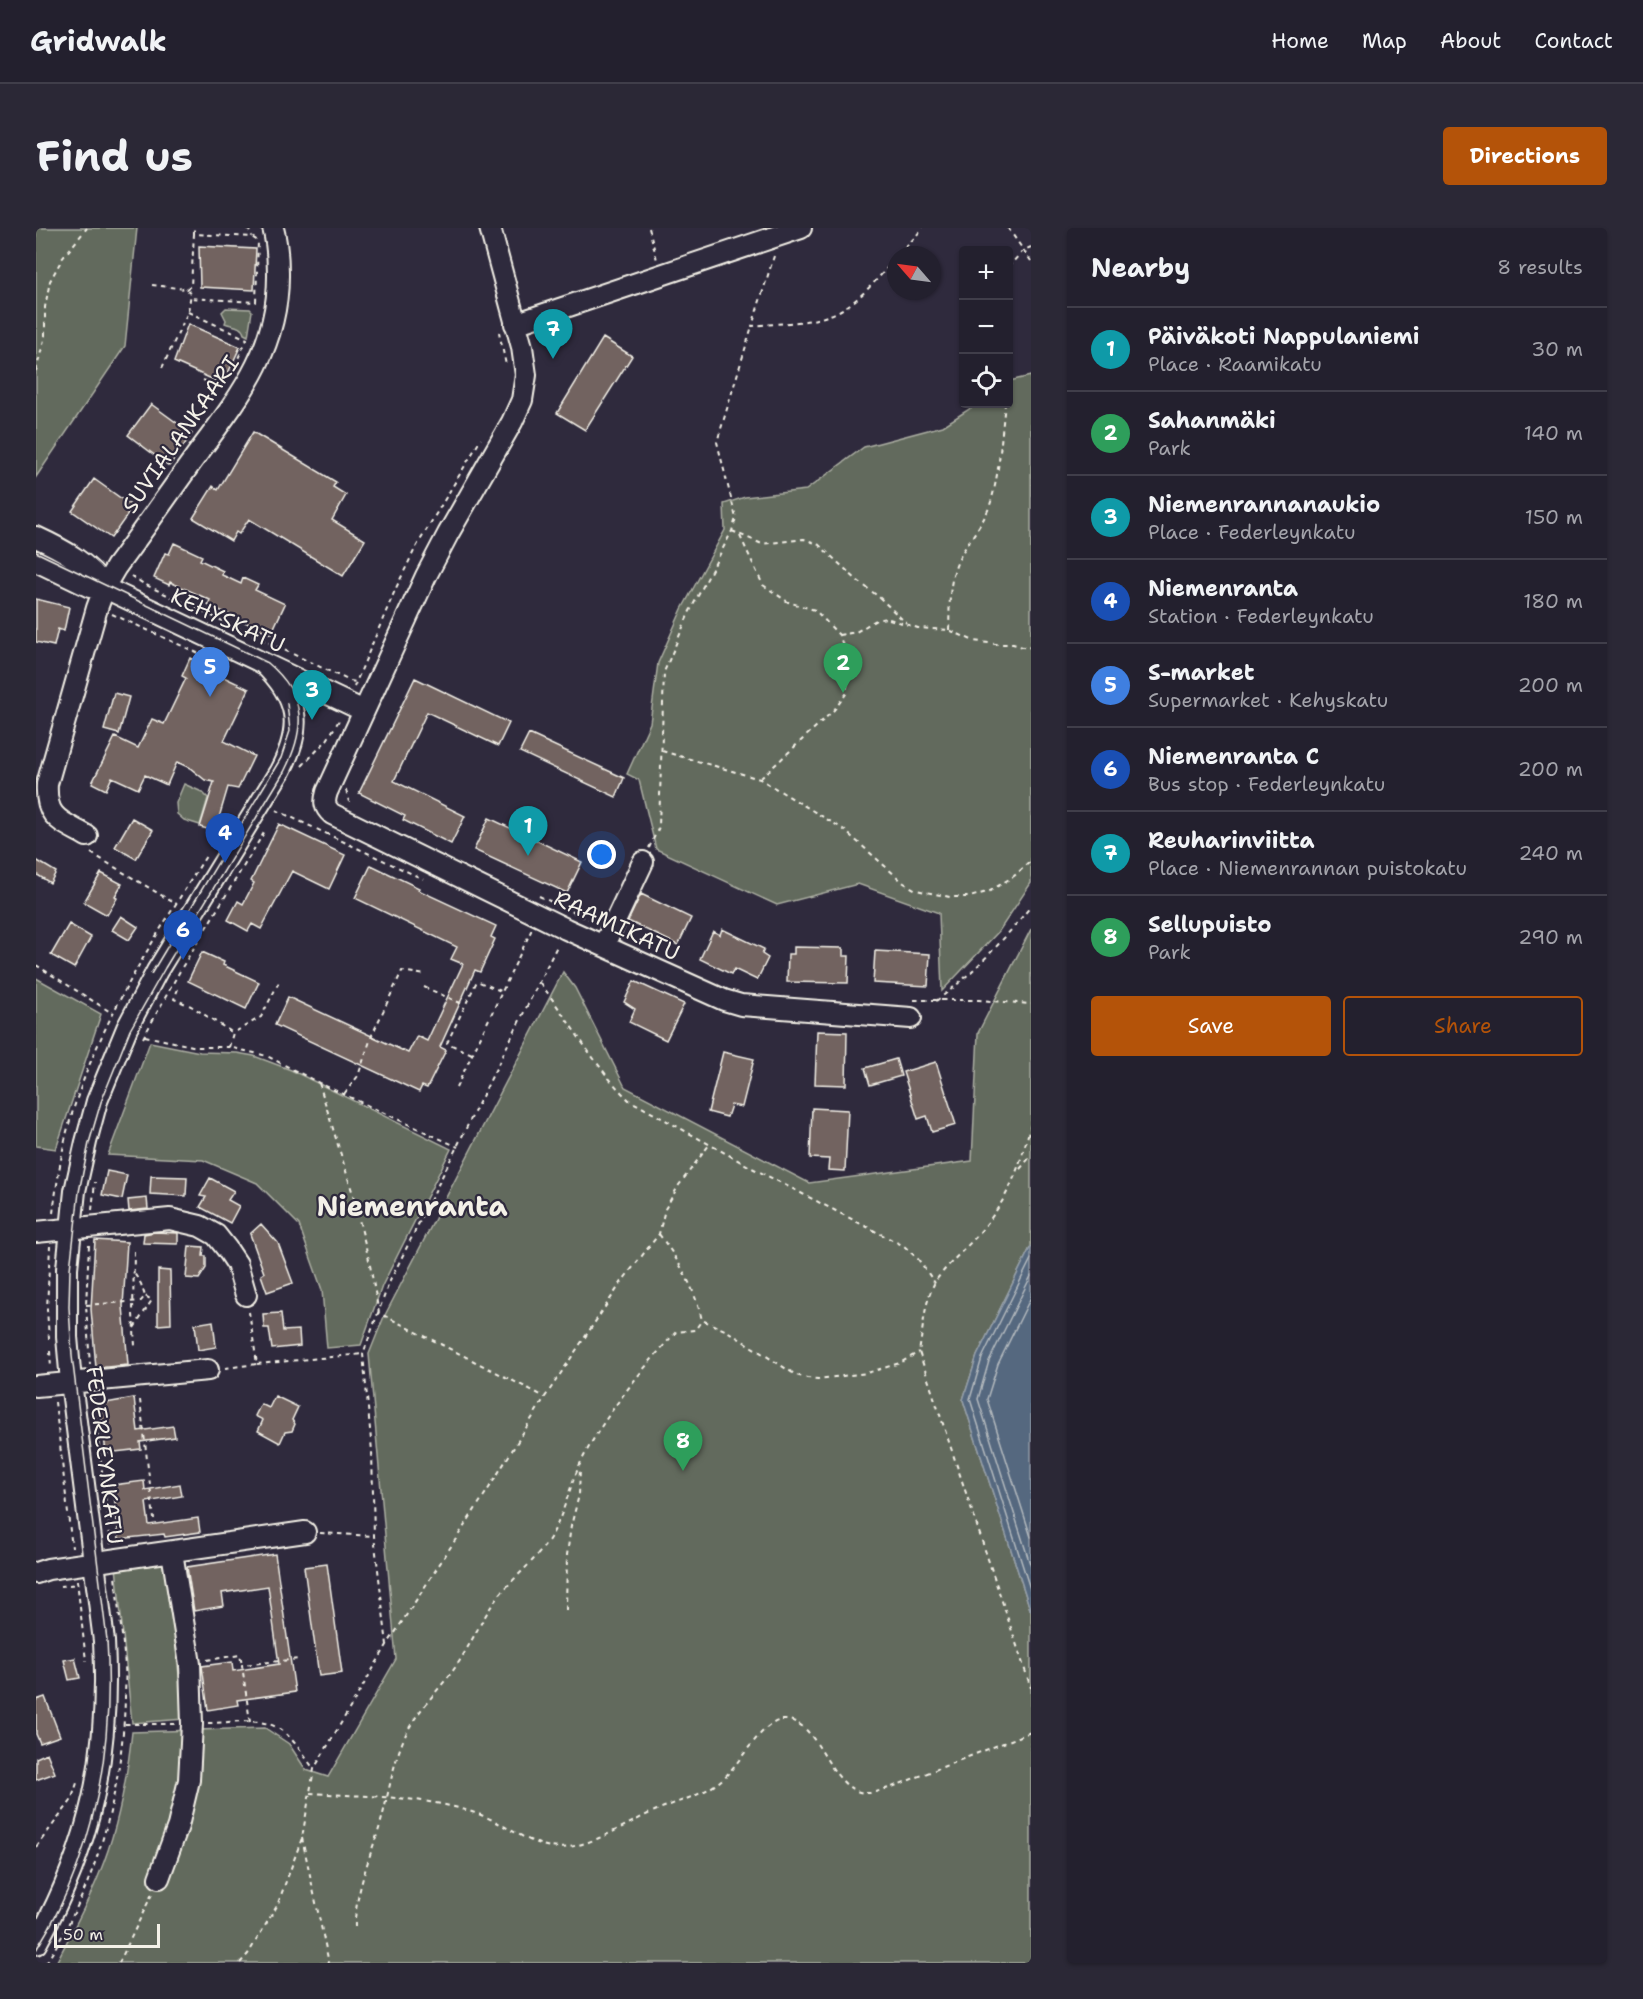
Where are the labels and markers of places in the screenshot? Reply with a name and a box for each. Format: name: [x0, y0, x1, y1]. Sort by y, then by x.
pin: 7: [534, 310, 572, 359]
pin: 2: [824, 644, 862, 693]
pin: 5: [190, 648, 230, 697]
pin: 3: [292, 670, 332, 720]
pin: 1: [508, 806, 548, 856]
pin: 4: [206, 814, 244, 863]
pin: 6: [164, 910, 202, 960]
pin: 8: [664, 1422, 702, 1471]

